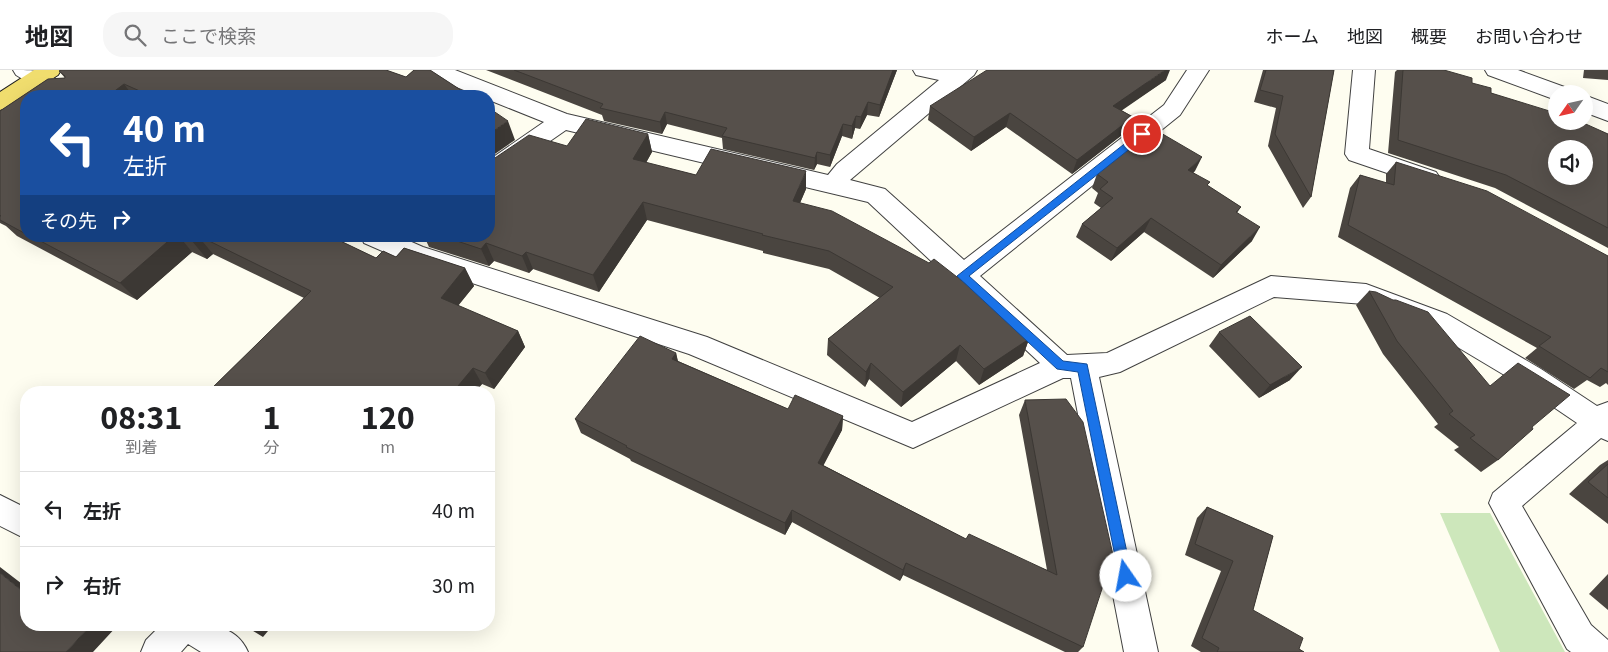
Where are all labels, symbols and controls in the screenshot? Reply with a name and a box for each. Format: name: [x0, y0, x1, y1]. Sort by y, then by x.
search box: [103, 12, 453, 57]
text: 地図: [25, 17, 73, 52]
icon: search: [121, 21, 149, 49]
text: ここで検索: [161, 21, 256, 48]
text: ホーム: [1266, 22, 1319, 48]
text: 地図: [1347, 22, 1383, 48]
text: 概要: [1411, 22, 1447, 48]
text: お問い合わせ: [1475, 22, 1583, 48]
north arrow: [1548, 85, 1592, 130]
map controls: [1548, 85, 1593, 185]
text: 40 m: [123, 101, 206, 152]
icon: left: [40, 110, 105, 175]
pin: [1121, 113, 1163, 155]
icon: arrive: [1128, 120, 1156, 148]
button: sound: [1548, 140, 1593, 185]
text: 左折: [123, 148, 167, 180]
icon: right: [107, 205, 135, 233]
text: その先: [40, 206, 97, 233]
text: 08:31: [100, 394, 182, 438]
text: 1: [263, 394, 281, 438]
text: 120: [361, 394, 415, 438]
text: 到着: [125, 434, 157, 458]
text: 分: [264, 434, 280, 458]
text: m: [380, 434, 395, 458]
icon: left: [40, 495, 68, 523]
text: 左折: [83, 496, 121, 523]
text: 40 m: [432, 496, 475, 523]
position arrow: [1099, 549, 1151, 601]
icon: right: [40, 570, 68, 598]
text: 右折: [83, 571, 121, 598]
text: 30 m: [432, 571, 475, 598]

